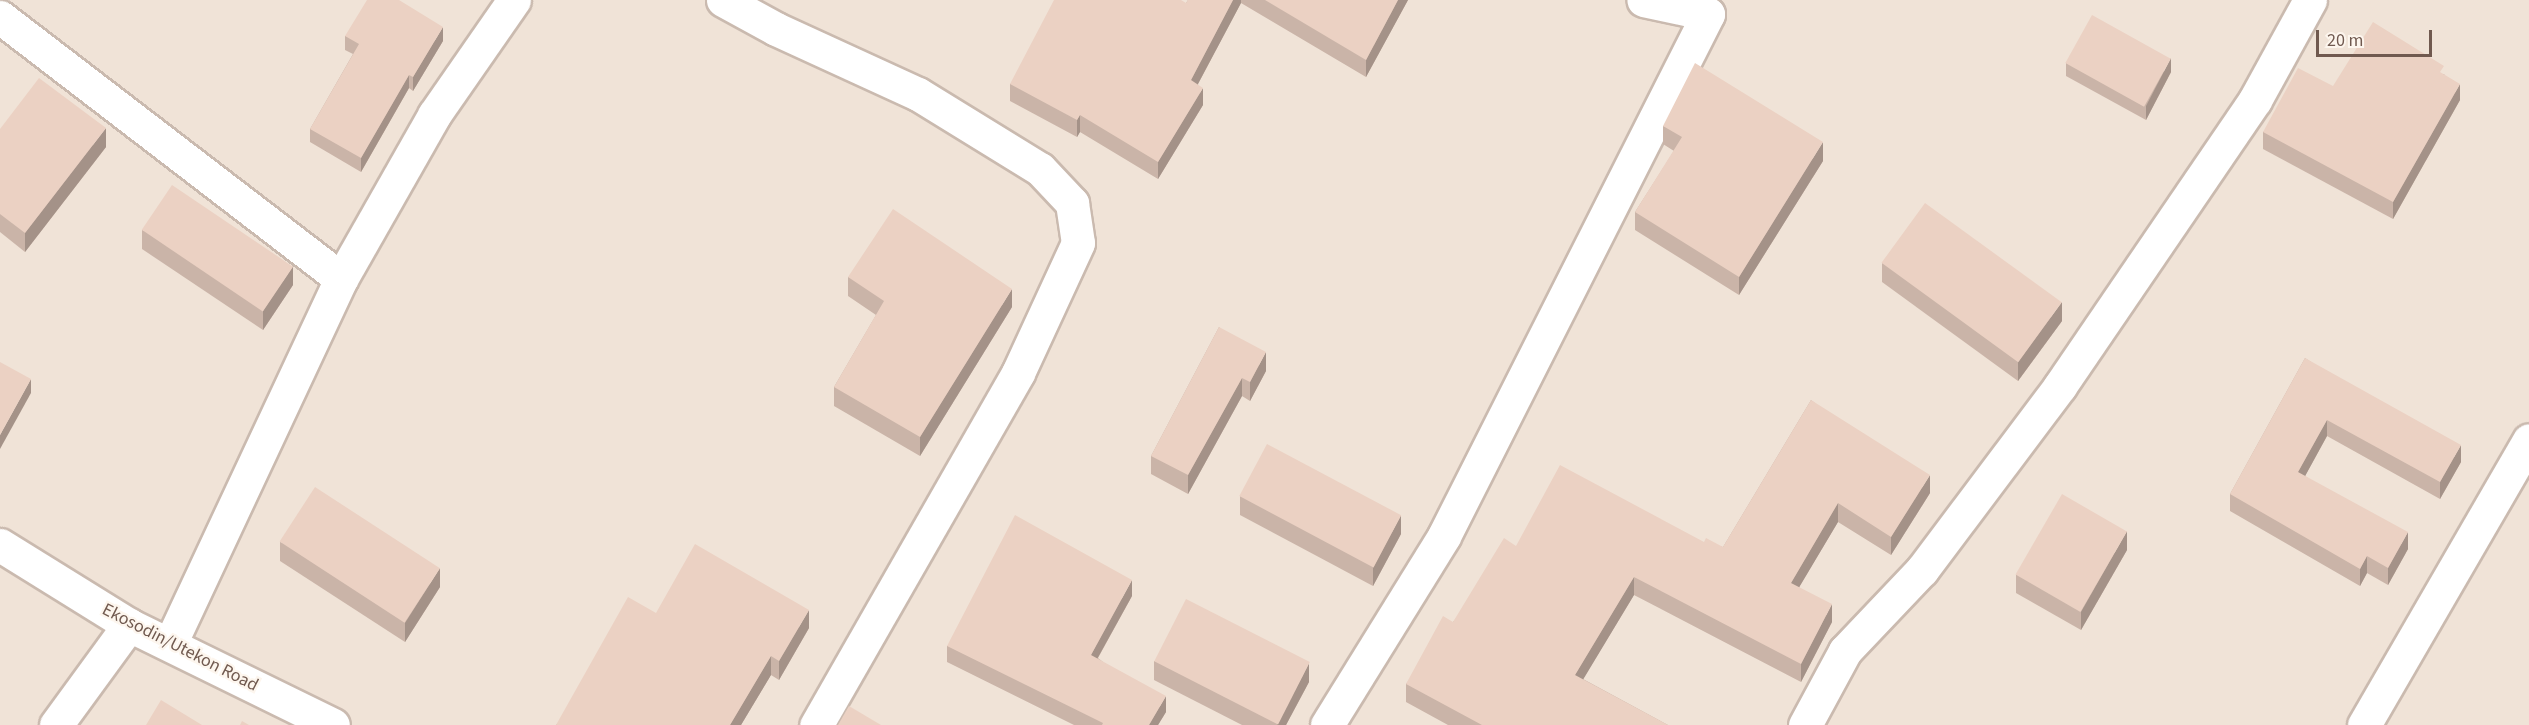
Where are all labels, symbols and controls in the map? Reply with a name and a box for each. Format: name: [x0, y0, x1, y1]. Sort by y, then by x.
scale bar: [2319, 18, 2434, 56]
text: 20 m: [2327, 28, 2363, 53]
street label: Ekosodin/Utekon Road: [98, 599, 262, 697]

